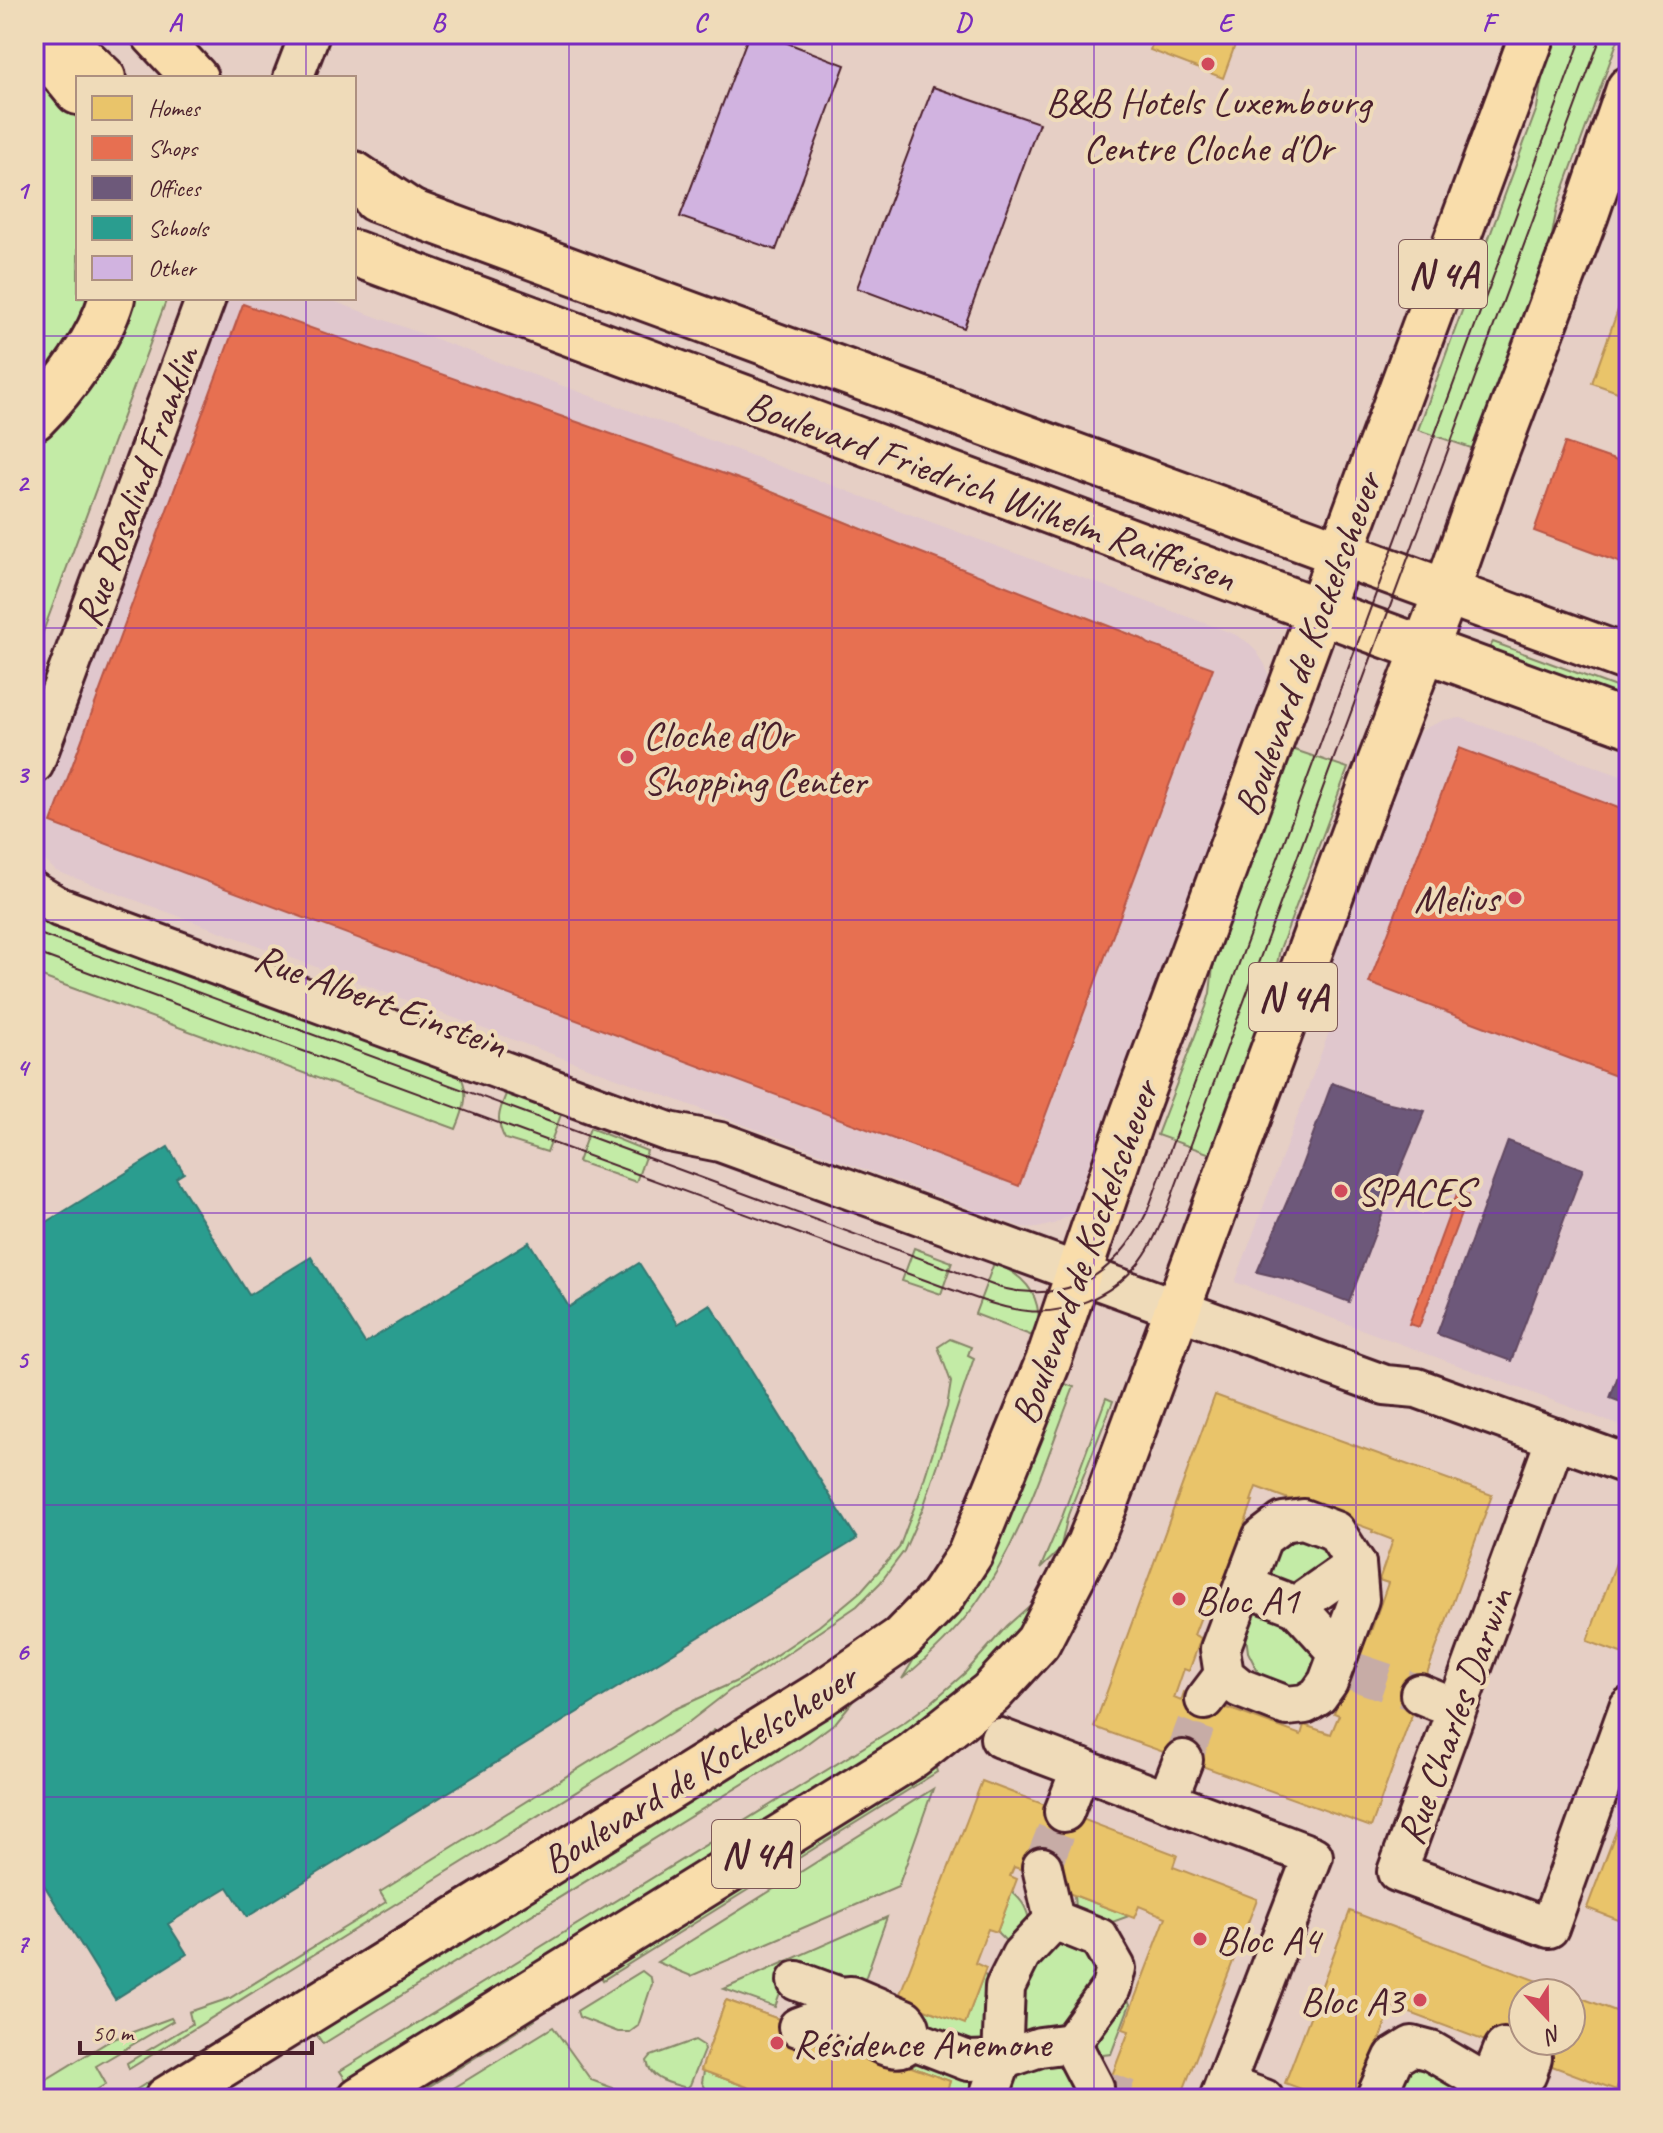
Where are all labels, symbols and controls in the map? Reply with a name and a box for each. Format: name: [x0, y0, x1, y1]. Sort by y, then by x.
text: A: [168, 6, 183, 39]
text: B: [431, 6, 447, 39]
text: C: [694, 6, 710, 39]
text: D: [955, 6, 973, 39]
text: E: [1218, 6, 1236, 39]
text: F: [1482, 6, 1500, 39]
marker: B&B Hotels Luxembourg Centre Cloche d'Or: [1199, 55, 1217, 73]
legend: [76, 76, 356, 300]
place label: B&B Hotels Luxembourg Centre Cloche d'Or: [1046, 77, 1373, 173]
text: Homes: [148, 93, 201, 123]
text: Shops: [148, 133, 199, 163]
text: Offices: [148, 173, 202, 203]
text: 1: [16, 174, 31, 207]
text: Schools: [148, 213, 211, 243]
road number: N 4A: [1399, 240, 1487, 308]
text: Other: [148, 253, 198, 283]
street label: Rue Rosalind Franklin: [63, 338, 211, 633]
street label: Boulevard Friedrich Wilhelm Raiffeisen: [739, 379, 1243, 603]
street label: Boulevard de Kockelscheuer: [1223, 462, 1395, 823]
text: 2: [16, 466, 30, 499]
place label: Cloche d’Or Shopping Center: [643, 710, 869, 806]
marker: Cloche d’Or Shopping Center: [618, 748, 636, 766]
text: 3: [16, 758, 30, 791]
place label: Melius: [1414, 874, 1502, 924]
marker: Melius: [1506, 889, 1524, 907]
street label: Rue Albert Einstein: [248, 932, 514, 1070]
road number: N 4A: [1249, 963, 1337, 1031]
text: 4: [16, 1051, 31, 1084]
street label: Boulevard de Kockelscheuer: [1000, 1070, 1172, 1431]
place label: SPACES: [1357, 1167, 1480, 1217]
marker: SPACES: [1332, 1182, 1350, 1200]
text: 5: [16, 1343, 30, 1376]
place label: Bloc A1: [1195, 1575, 1301, 1625]
street label: Rue Charles Darwin: [1385, 1580, 1525, 1851]
marker: Bloc A1: [1170, 1590, 1188, 1608]
text: 6: [16, 1635, 30, 1668]
street label: Boulevard de Kockelscheuer: [533, 1650, 869, 1886]
road number: N 4A: [712, 1820, 800, 1888]
place label: Bloc A4: [1216, 1915, 1324, 1965]
text: 7: [16, 1927, 30, 1960]
marker: Bloc A4: [1191, 1930, 1209, 1948]
place label: Bloc A3: [1300, 1976, 1407, 2026]
north arrow: [1507, 1977, 1587, 2057]
marker: Bloc A3: [1411, 1991, 1429, 2009]
scale bar: [80, 2005, 312, 2055]
text: 50 m: [92, 2018, 135, 2048]
place label: Résidence Anemone: [793, 2019, 1054, 2069]
text: N: [1539, 2019, 1566, 2051]
marker: Résidence Anemone: [768, 2034, 786, 2052]

